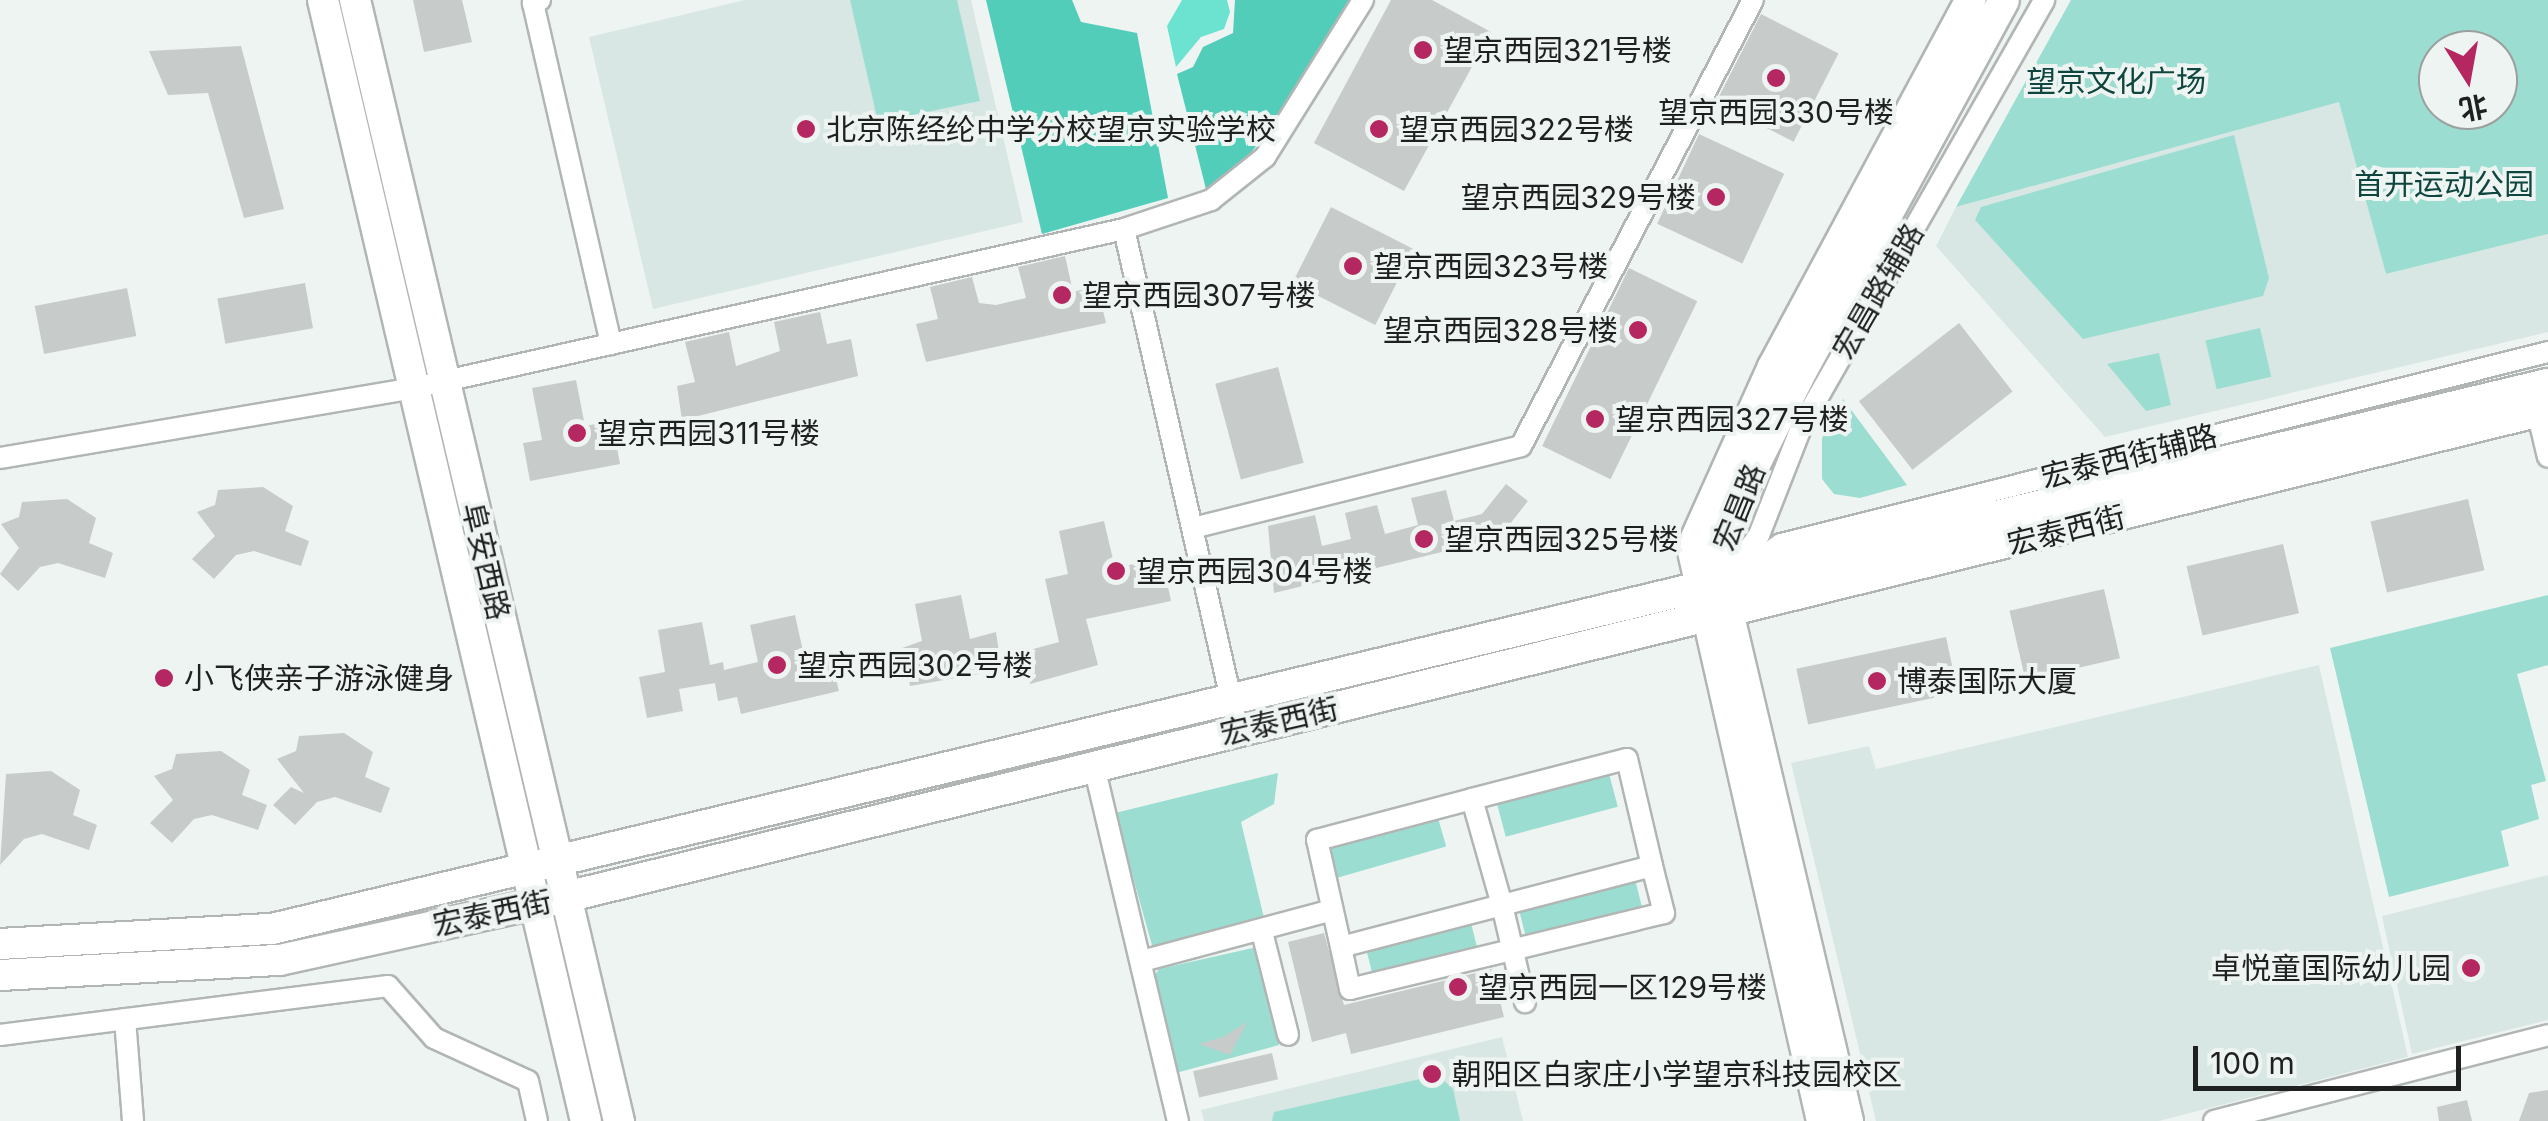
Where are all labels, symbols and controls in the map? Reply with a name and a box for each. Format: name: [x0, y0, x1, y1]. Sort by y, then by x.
north arrow: [2418, 30, 2518, 130]
place label: 望京西园321号楼: [1443, 32, 1672, 68]
marker: 望京西园321号楼: [1412, 39, 1434, 61]
park label: 望京文化广场: [2026, 63, 2206, 99]
marker: 望京西园330号楼: [1765, 67, 1787, 89]
text: 北: [2456, 88, 2490, 127]
place label: 望京西园330号楼: [1658, 94, 1894, 130]
place label: 北京陈经纶中学分校望京实验学校: [826, 111, 1276, 147]
place label: 望京西园322号楼: [1399, 111, 1634, 147]
marker: 北京陈经纶中学分校望京实验学校: [795, 118, 817, 140]
marker: 望京西园322号楼: [1368, 118, 1390, 140]
park label: 首开运动公园: [2354, 166, 2534, 202]
place label: 望京西园329号楼: [1461, 179, 1696, 215]
marker: 望京西园329号楼: [1705, 186, 1727, 208]
street label: 宏昌路辅路: [1825, 217, 1931, 365]
place label: 望京西园323号楼: [1373, 248, 1608, 284]
marker: 望京西园323号楼: [1342, 255, 1364, 277]
place label: 望京西园307号楼: [1082, 277, 1316, 313]
marker: 望京西园307号楼: [1051, 284, 1073, 306]
place label: 望京西园328号楼: [1383, 312, 1618, 348]
marker: 望京西园328号楼: [1627, 319, 1649, 341]
place label: 望京西园327号楼: [1615, 401, 1849, 437]
marker: 望京西园327号楼: [1584, 408, 1606, 430]
place label: 望京西园311号楼: [597, 415, 820, 451]
street label: 宏泰西街辅路: [2037, 417, 2221, 495]
marker: 望京西园311号楼: [566, 422, 588, 444]
street label: 宏昌路: [1705, 459, 1773, 555]
street label: 阜安西路: [455, 498, 517, 624]
street label: 宏泰西街: [2003, 498, 2129, 562]
place label: 望京西园325号楼: [1444, 521, 1679, 557]
marker: 望京西园325号楼: [1413, 528, 1435, 550]
place label: 望京西园304号楼: [1136, 553, 1373, 589]
marker: 望京西园304号楼: [1105, 560, 1127, 582]
place label: 望京西园302号楼: [797, 647, 1033, 683]
marker: 望京西园302号楼: [766, 654, 788, 676]
place label: 小飞侠亲子游泳健身: [184, 660, 454, 696]
place label: 博泰国际大厦: [1897, 663, 2077, 699]
marker: 小飞侠亲子游泳健身: [153, 667, 175, 689]
marker: 博泰国际大厦: [1866, 670, 1888, 692]
street label: 宏泰西街: [1216, 690, 1342, 752]
street label: 宏泰西街: [430, 883, 554, 943]
place label: 卓悦童国际幼儿园: [2211, 950, 2451, 986]
marker: 卓悦童国际幼儿园: [2460, 957, 2482, 979]
place label: 望京西园一区129号楼: [1478, 969, 1767, 1005]
marker: 望京西园一区129号楼: [1447, 976, 1469, 998]
scale bar: [2198, 1026, 2466, 1088]
text: 100 m: [2210, 1045, 2295, 1081]
place label: 朝阳区白家庄小学望京科技园校区: [1452, 1056, 1902, 1092]
marker: 朝阳区白家庄小学望京科技园校区: [1421, 1063, 1443, 1085]

